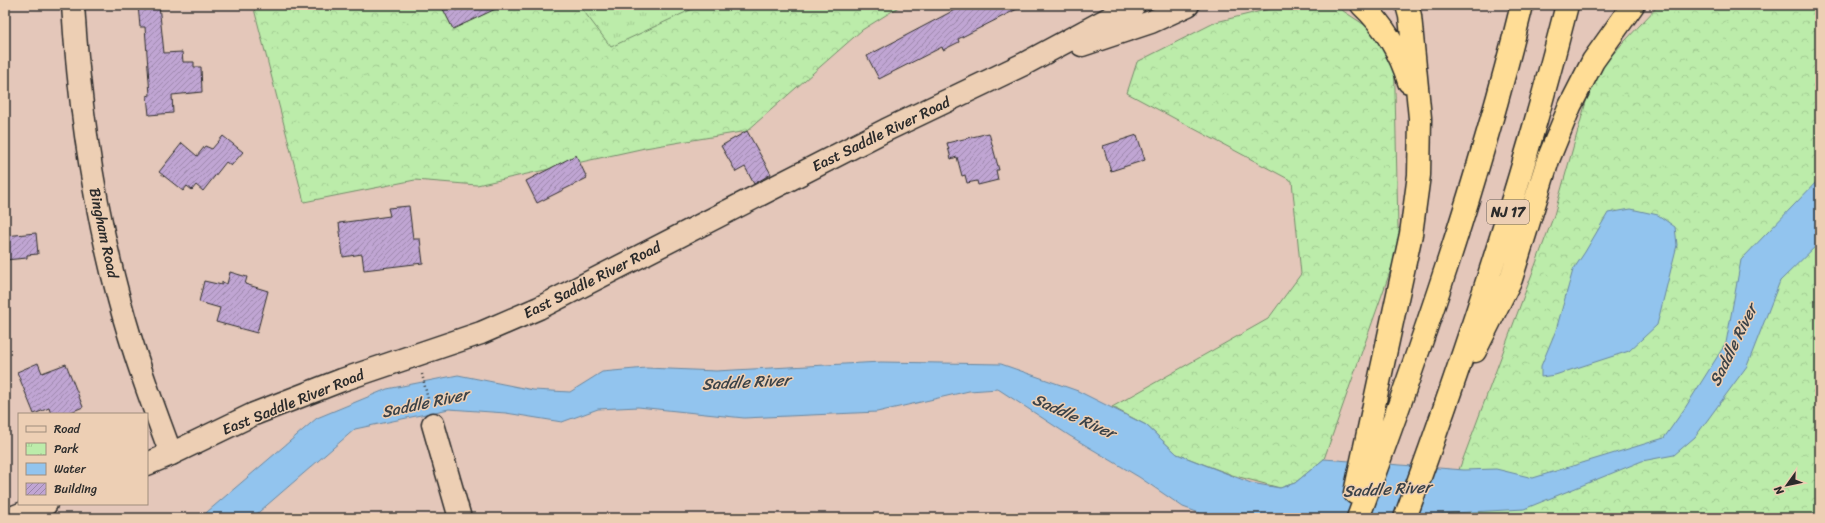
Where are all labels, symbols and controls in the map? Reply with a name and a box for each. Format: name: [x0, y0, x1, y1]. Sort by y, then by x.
street label: East Saddle River Road: [807, 89, 956, 179]
street label: Bingham Road: [82, 185, 127, 282]
road number: NJ 17: [1487, 200, 1529, 224]
street label: East Saddle River Road: [519, 234, 666, 326]
water label: Saddle River: [1701, 296, 1767, 391]
street label: East Saddle River Road: [218, 361, 369, 442]
water label: Saddle River: [701, 365, 794, 399]
water label: Saddle River: [379, 379, 475, 426]
water label: Saddle River: [1028, 385, 1123, 449]
legend: [18, 413, 148, 505]
text: Road: [54, 418, 81, 440]
text: Park: [54, 438, 79, 460]
text: Water: [54, 458, 87, 480]
north arrow: [1767, 465, 1807, 505]
water label: Saddle River: [1342, 472, 1435, 506]
text: Building: [54, 478, 97, 500]
text: N: [1769, 481, 1790, 499]

